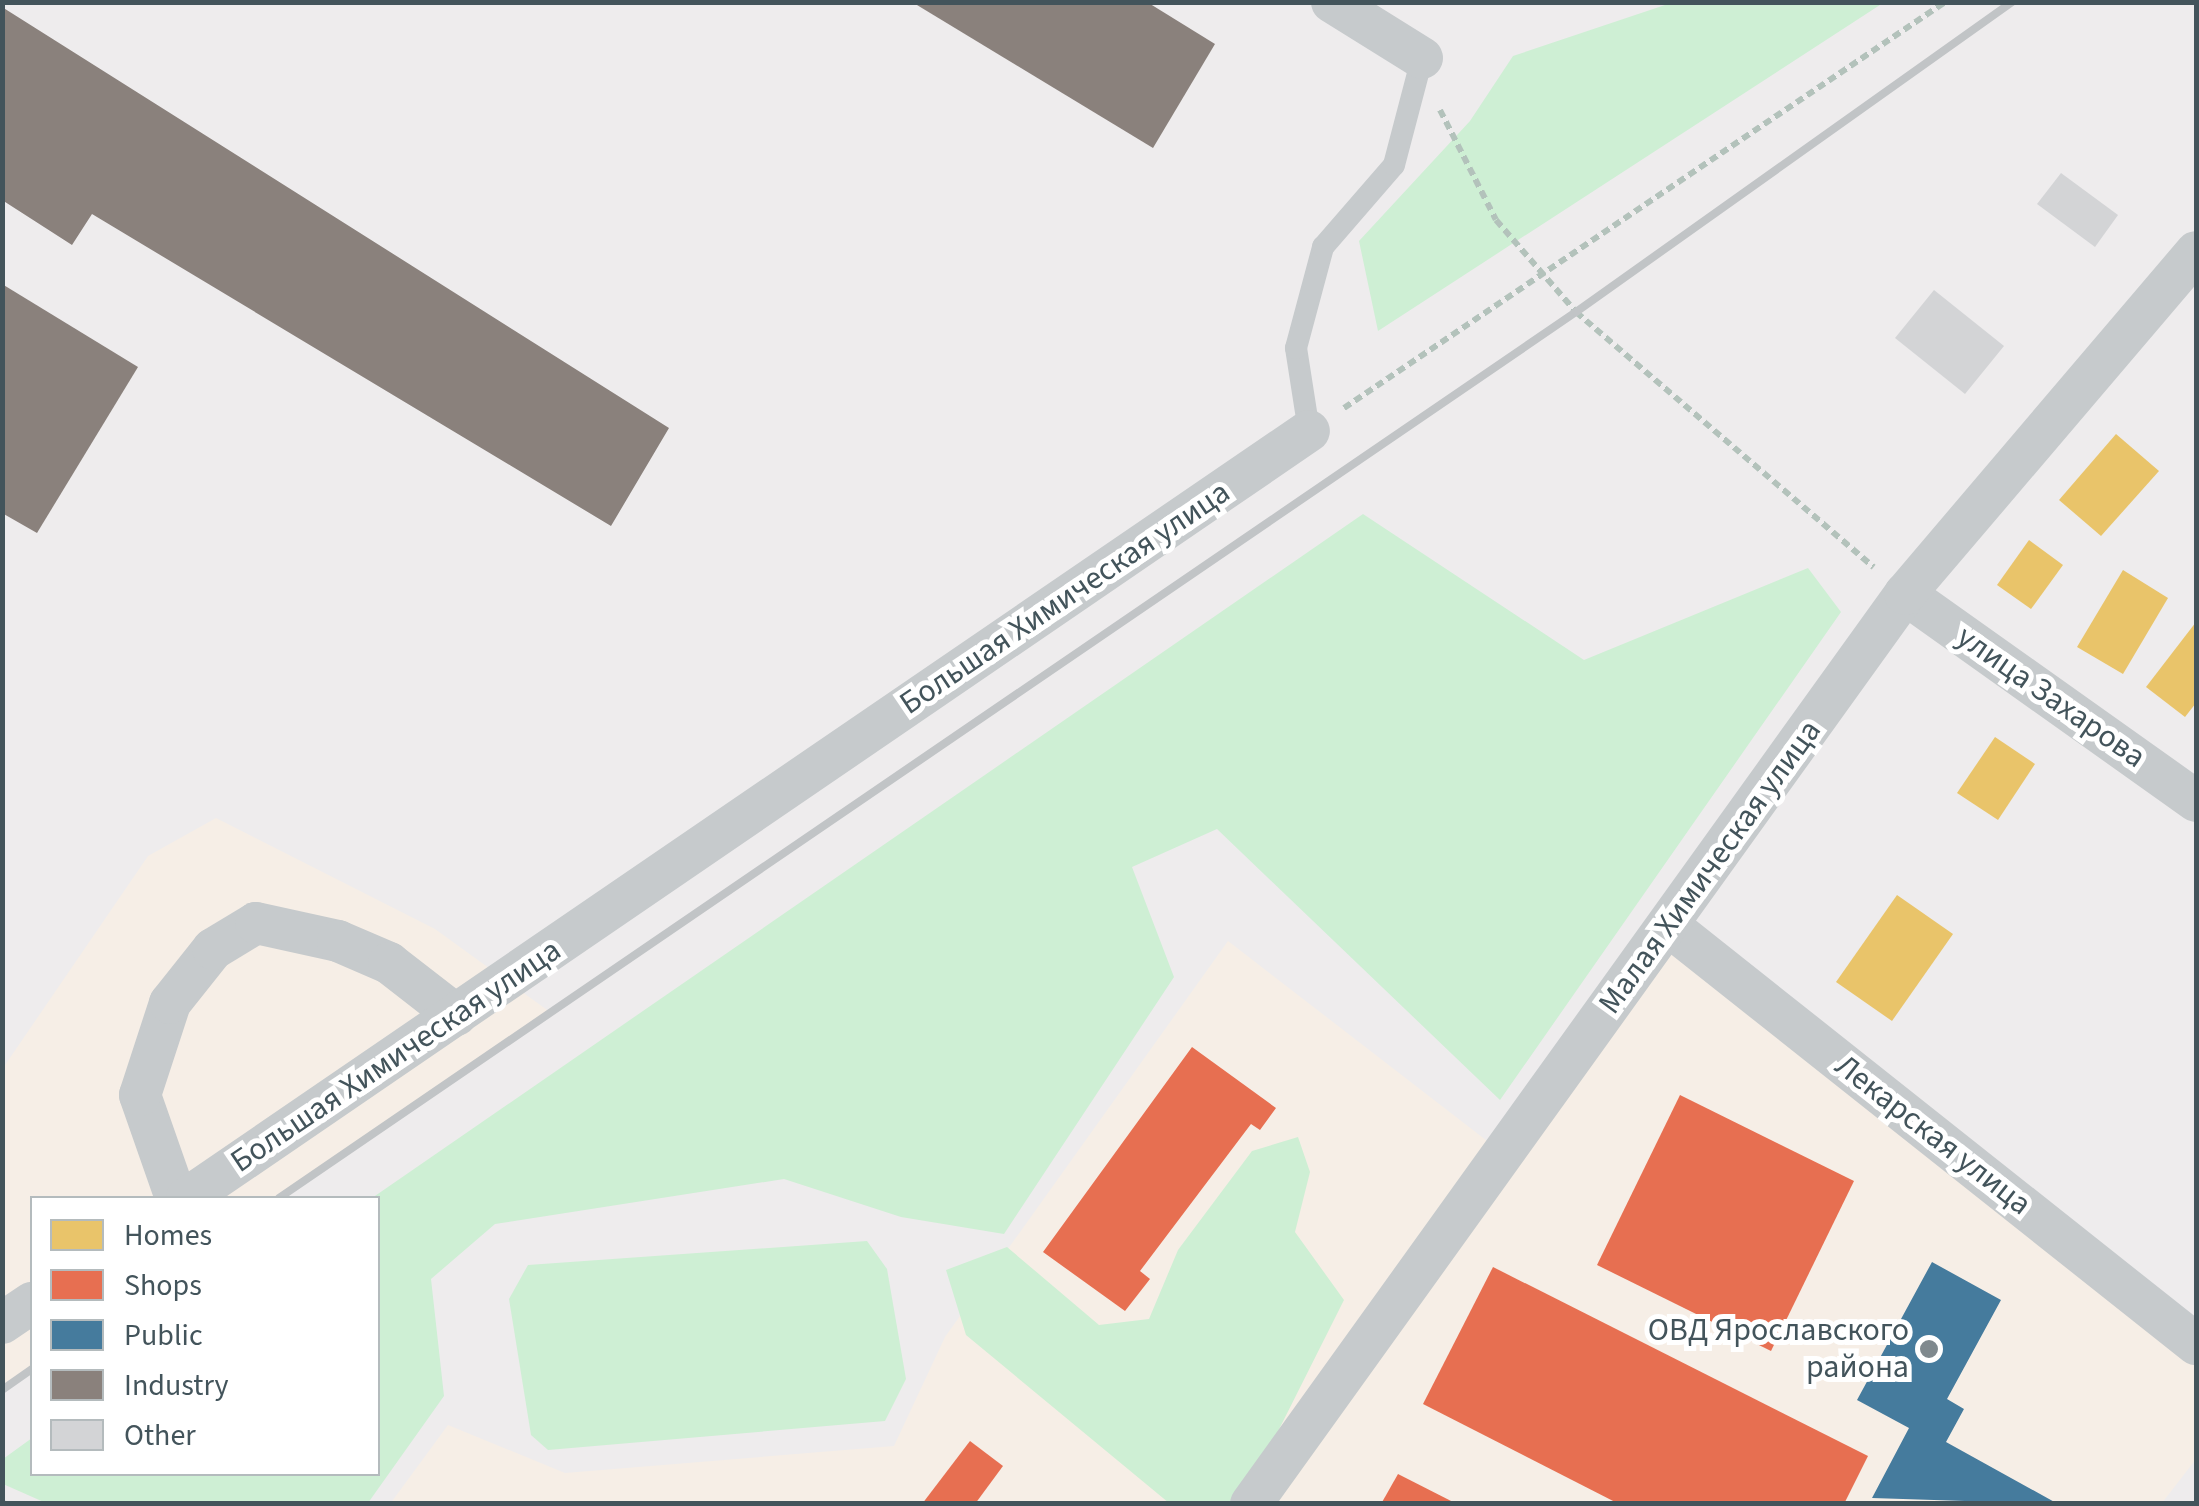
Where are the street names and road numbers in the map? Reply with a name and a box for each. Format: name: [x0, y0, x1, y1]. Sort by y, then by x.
street label: Большая Химическая улица: [893, 473, 1237, 723]
street label: улица Захарова: [1949, 618, 2153, 776]
street label: Малая Химическая улица: [1591, 713, 1829, 1021]
street label: Большая Химическая улица: [224, 931, 568, 1181]
street label: Лекарская улица: [1827, 1046, 2039, 1224]

